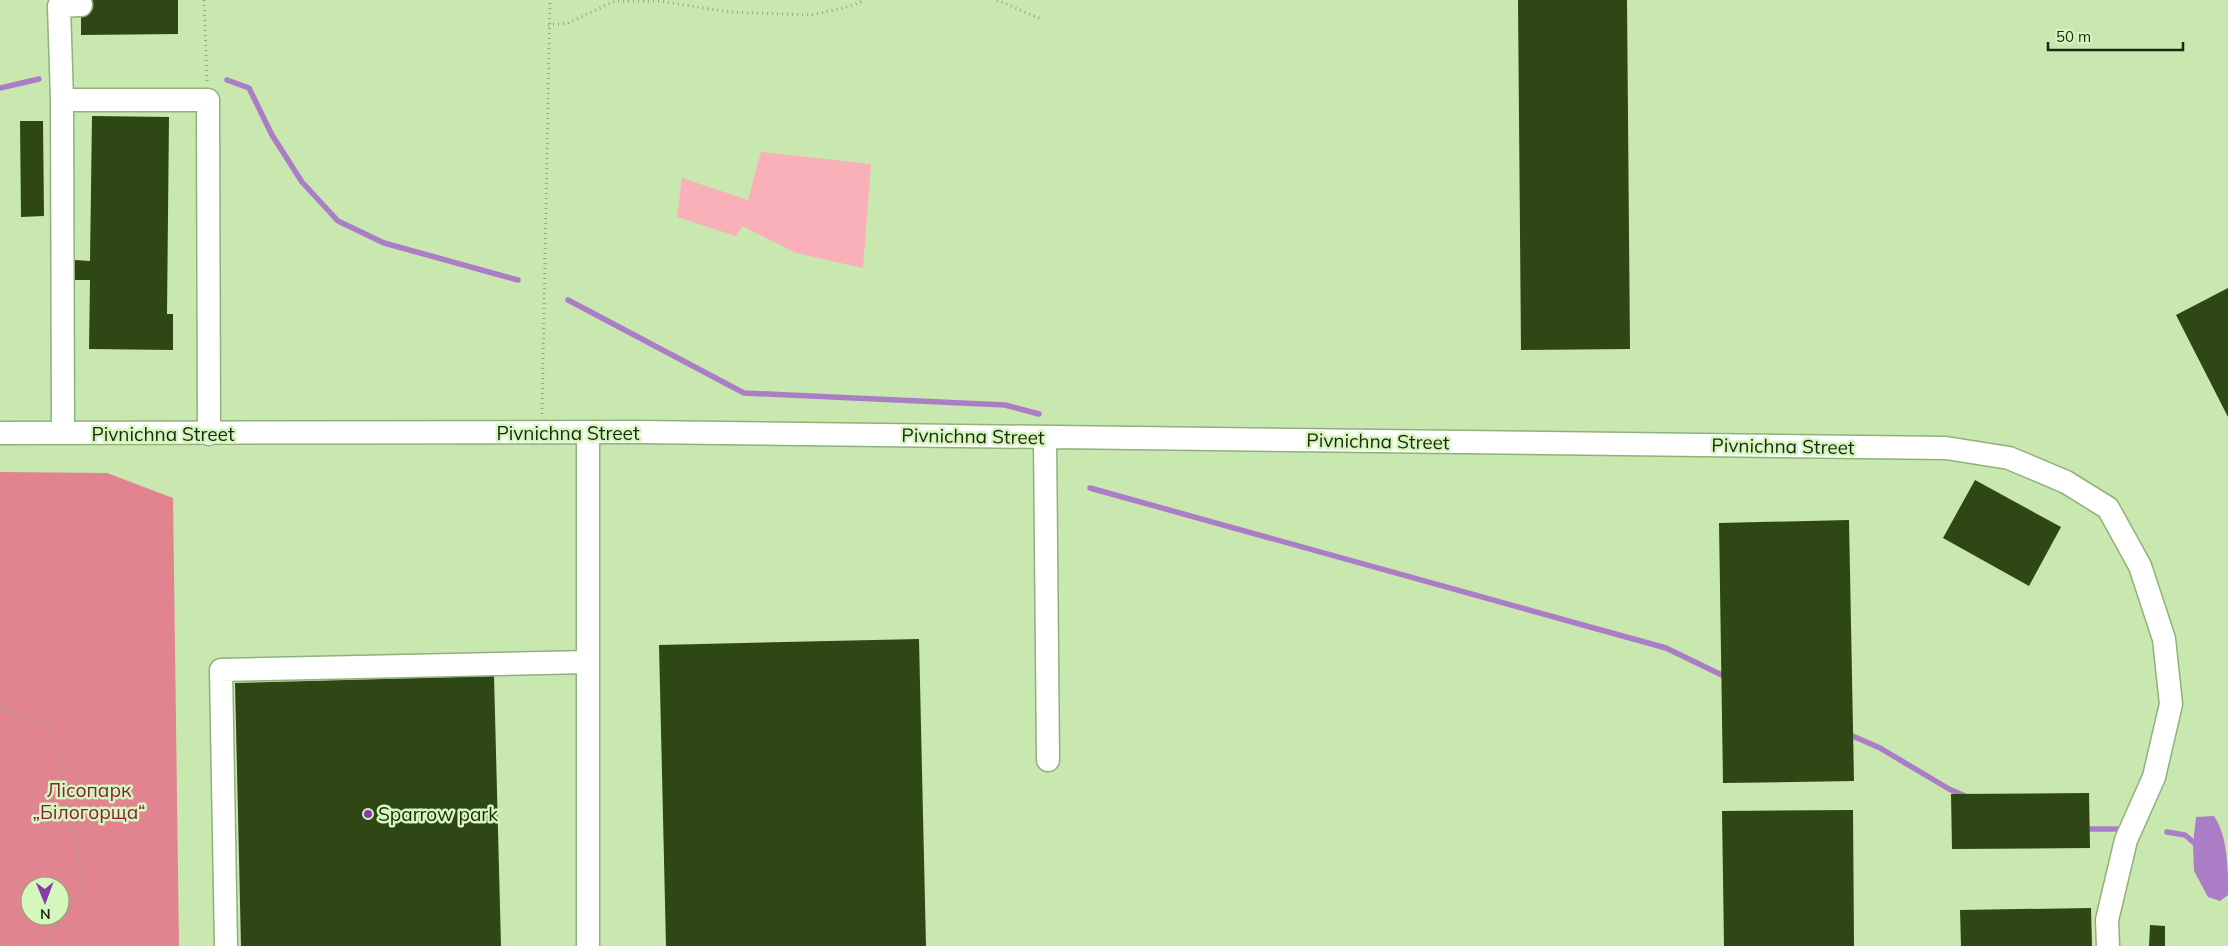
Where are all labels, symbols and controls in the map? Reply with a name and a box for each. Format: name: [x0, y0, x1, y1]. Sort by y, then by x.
scale bar: [2048, 20, 2183, 52]
text: 50 m: [2056, 27, 2091, 46]
street label: Pivnichna Street: [496, 421, 640, 445]
street label: Pivnichna Street: [91, 422, 235, 446]
street label: Pivnichna Street: [901, 423, 1045, 449]
street label: Pivnichna Street: [1306, 428, 1450, 454]
street label: Pivnichna Street: [1711, 433, 1855, 459]
park label: Лісопарк „Білогорща“: [32, 778, 146, 824]
place label: Sparrow park: [378, 802, 498, 826]
marker: Sparrow park: [362, 808, 374, 820]
north arrow: [20, 876, 70, 926]
text: N: [40, 905, 51, 923]

